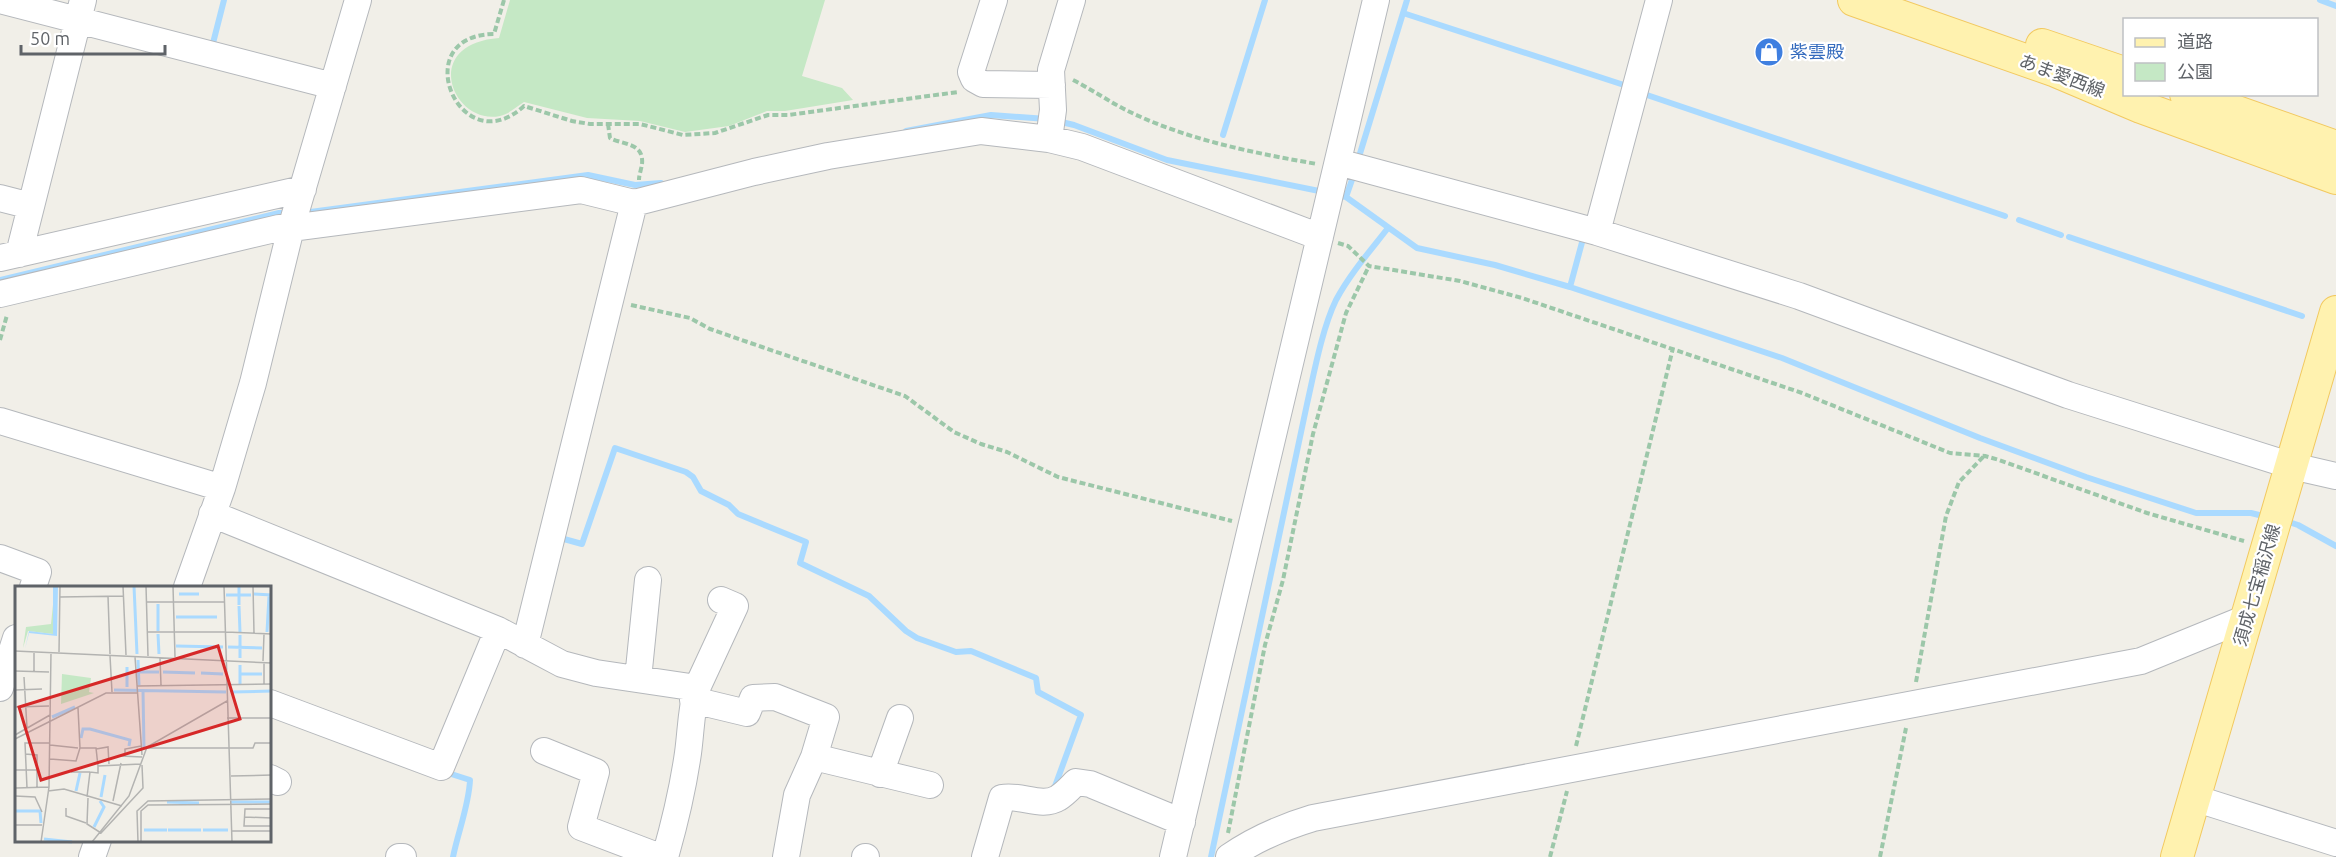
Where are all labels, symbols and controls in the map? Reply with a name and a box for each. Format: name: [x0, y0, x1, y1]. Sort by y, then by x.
scale bar: [21, 18, 165, 56]
legend: [2123, 18, 2318, 96]
text: 50 m: [30, 28, 70, 48]
text: 道路: [2177, 31, 2213, 51]
shop icon: 紫雲殿: [1753, 36, 1785, 68]
place label: 紫雲殿: [1790, 41, 1844, 61]
street label: あま愛西線: [2017, 50, 2108, 101]
text: 公園: [2177, 61, 2213, 81]
street label: 須成七宝稲沢線: [2229, 521, 2283, 648]
inset map: [15, 586, 272, 842]

